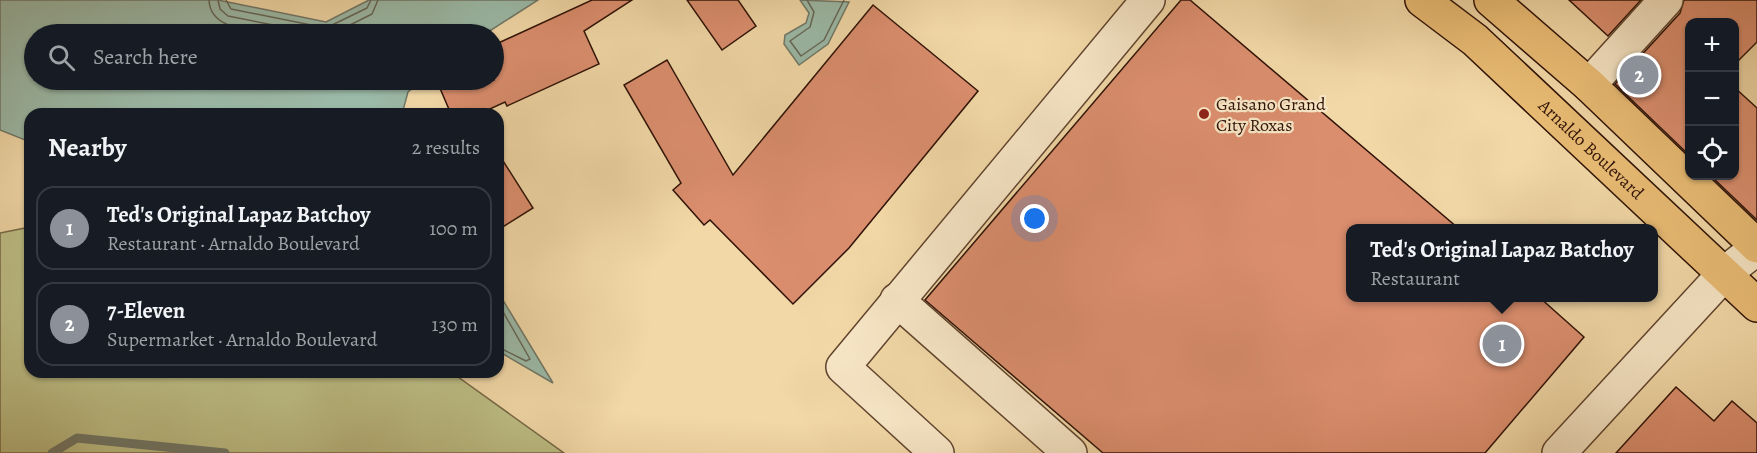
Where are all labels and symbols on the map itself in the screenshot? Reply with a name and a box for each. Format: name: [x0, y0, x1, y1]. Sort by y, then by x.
pin: 2: [1620, 52, 1658, 98]
place label: Gaisano Grand City Roxas: [1216, 92, 1326, 137]
street label: Arnaldo Boulevard: [1533, 93, 1649, 205]
marker: Gaisano Grand City Roxas: [1197, 107, 1211, 121]
your location: [1020, 204, 1049, 233]
pin: 1: [1482, 322, 1522, 366]

